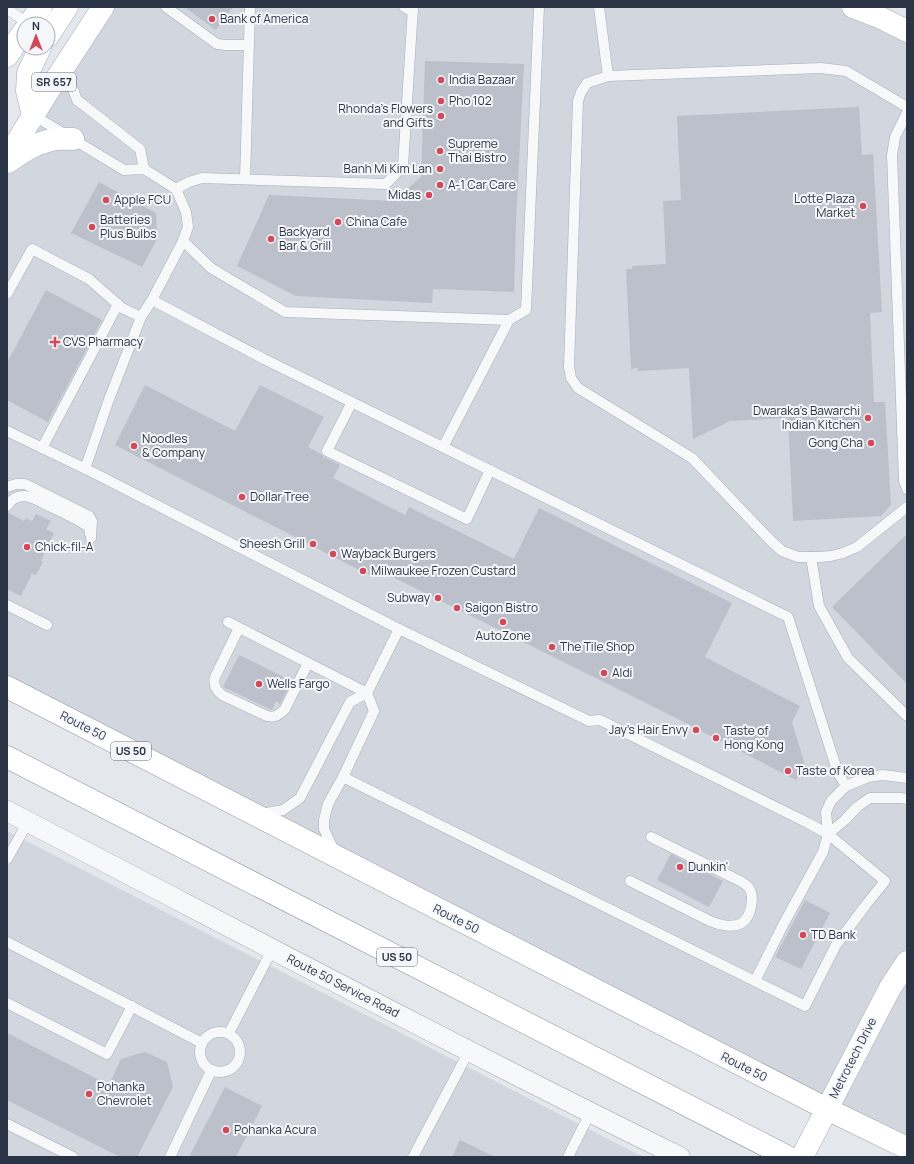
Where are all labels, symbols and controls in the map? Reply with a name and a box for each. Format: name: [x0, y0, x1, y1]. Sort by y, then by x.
place label: Bank of America: [220, 10, 308, 27]
marker: Bank of America: [207, 14, 217, 24]
north arrow: [16, 16, 56, 56]
text: N: [32, 18, 40, 33]
place label: India Bazaar: [449, 71, 516, 88]
road number: SR 657: [32, 73, 76, 91]
marker: India Bazaar: [436, 75, 446, 85]
place label: Pho 102: [449, 92, 492, 109]
marker: Pho 102: [436, 96, 446, 106]
place label: Rhonda's Flowers and Gifts: [338, 100, 433, 131]
marker: Rhonda's Flowers and Gifts: [436, 111, 446, 121]
place label: Supreme Thai Bistro: [448, 135, 507, 166]
marker: Supreme Thai Bistro: [435, 146, 445, 156]
place label: Banh Mi Kim Lan: [344, 160, 432, 177]
marker: Banh Mi Kim Lan: [435, 164, 445, 174]
place label: A-1 Car Care: [448, 176, 516, 193]
marker: A-1 Car Care: [435, 180, 445, 190]
place label: Midas: [388, 186, 421, 203]
marker: Midas: [424, 190, 434, 200]
place label: Lotte Plaza Market: [794, 190, 855, 221]
place label: Apple FCU: [114, 191, 171, 208]
marker: Apple FCU: [101, 195, 111, 205]
marker: Lotte Plaza Market: [858, 201, 868, 211]
place label: Batteries Plus Bulbs: [100, 211, 157, 242]
place label: China Cafe: [346, 213, 407, 230]
marker: China Cafe: [333, 217, 343, 227]
marker: Batteries Plus Bulbs: [87, 222, 97, 232]
place label: Backyard Bar & Grill: [279, 223, 331, 254]
marker: Backyard Bar & Grill: [266, 234, 276, 244]
place label: CVS Pharmacy: [63, 333, 144, 350]
marker: CVS Pharmacy: [50, 337, 60, 347]
place label: Dwaraka's Bawarchi Indian Kitchen: [753, 402, 860, 433]
marker: Dwaraka's Bawarchi Indian Kitchen: [863, 413, 873, 423]
place label: Noodles & Company: [142, 430, 206, 461]
place label: Gong Cha: [808, 434, 863, 451]
marker: Gong Cha: [866, 438, 876, 448]
marker: Noodles & Company: [129, 441, 139, 451]
place label: Dollar Tree: [250, 488, 309, 505]
marker: Dollar Tree: [237, 492, 247, 502]
place label: Sheesh Grill: [239, 535, 305, 552]
place label: Chick-fil-A: [35, 538, 94, 555]
marker: Sheesh Grill: [308, 539, 318, 549]
marker: Chick-fil-A: [22, 542, 32, 552]
place label: Wayback Burgers: [341, 545, 436, 562]
marker: Wayback Burgers: [328, 549, 338, 559]
place label: Milwaukee Frozen Custard: [371, 562, 516, 579]
marker: Milwaukee Frozen Custard: [358, 566, 368, 576]
place label: Subway: [387, 589, 431, 606]
marker: Subway: [433, 593, 443, 603]
place label: Saigon Bistro: [465, 599, 538, 616]
marker: Saigon Bistro: [452, 603, 462, 613]
marker: AutoZone: [498, 617, 508, 627]
place label: AutoZone: [476, 627, 530, 644]
place label: The Tile Shop: [560, 638, 635, 655]
marker: The Tile Shop: [547, 642, 557, 652]
place label: Aldi: [612, 664, 632, 681]
marker: Aldi: [599, 668, 609, 678]
place label: Wells Fargo: [267, 675, 330, 692]
marker: Wells Fargo: [254, 679, 264, 689]
street label: Route 50: [57, 707, 109, 744]
place label: Jay's Hair Envy: [609, 721, 689, 738]
place label: Taste of Hong Kong: [724, 722, 784, 753]
marker: Jay's Hair Envy: [691, 725, 701, 735]
marker: Taste of Hong Kong: [711, 733, 721, 743]
road number: US 50: [111, 742, 151, 760]
place label: Taste of Korea: [796, 762, 875, 779]
marker: Taste of Korea: [783, 766, 793, 776]
place label: Dunkin': [688, 858, 728, 875]
marker: Dunkin': [675, 862, 685, 872]
street label: Route 50: [430, 900, 482, 937]
place label: TD Bank: [811, 926, 857, 943]
marker: TD Bank: [798, 930, 808, 940]
road number: US 50: [377, 948, 417, 966]
street label: Route 50 Service Road: [284, 950, 402, 1021]
street label: Metrotech Drive: [825, 1014, 880, 1101]
street label: Route 50: [718, 1048, 770, 1085]
place label: Pohanka Chevrolet: [97, 1078, 152, 1109]
marker: Pohanka Chevrolet: [84, 1089, 94, 1099]
place label: Pohanka Acura: [234, 1121, 316, 1138]
marker: Pohanka Acura: [221, 1125, 231, 1135]

